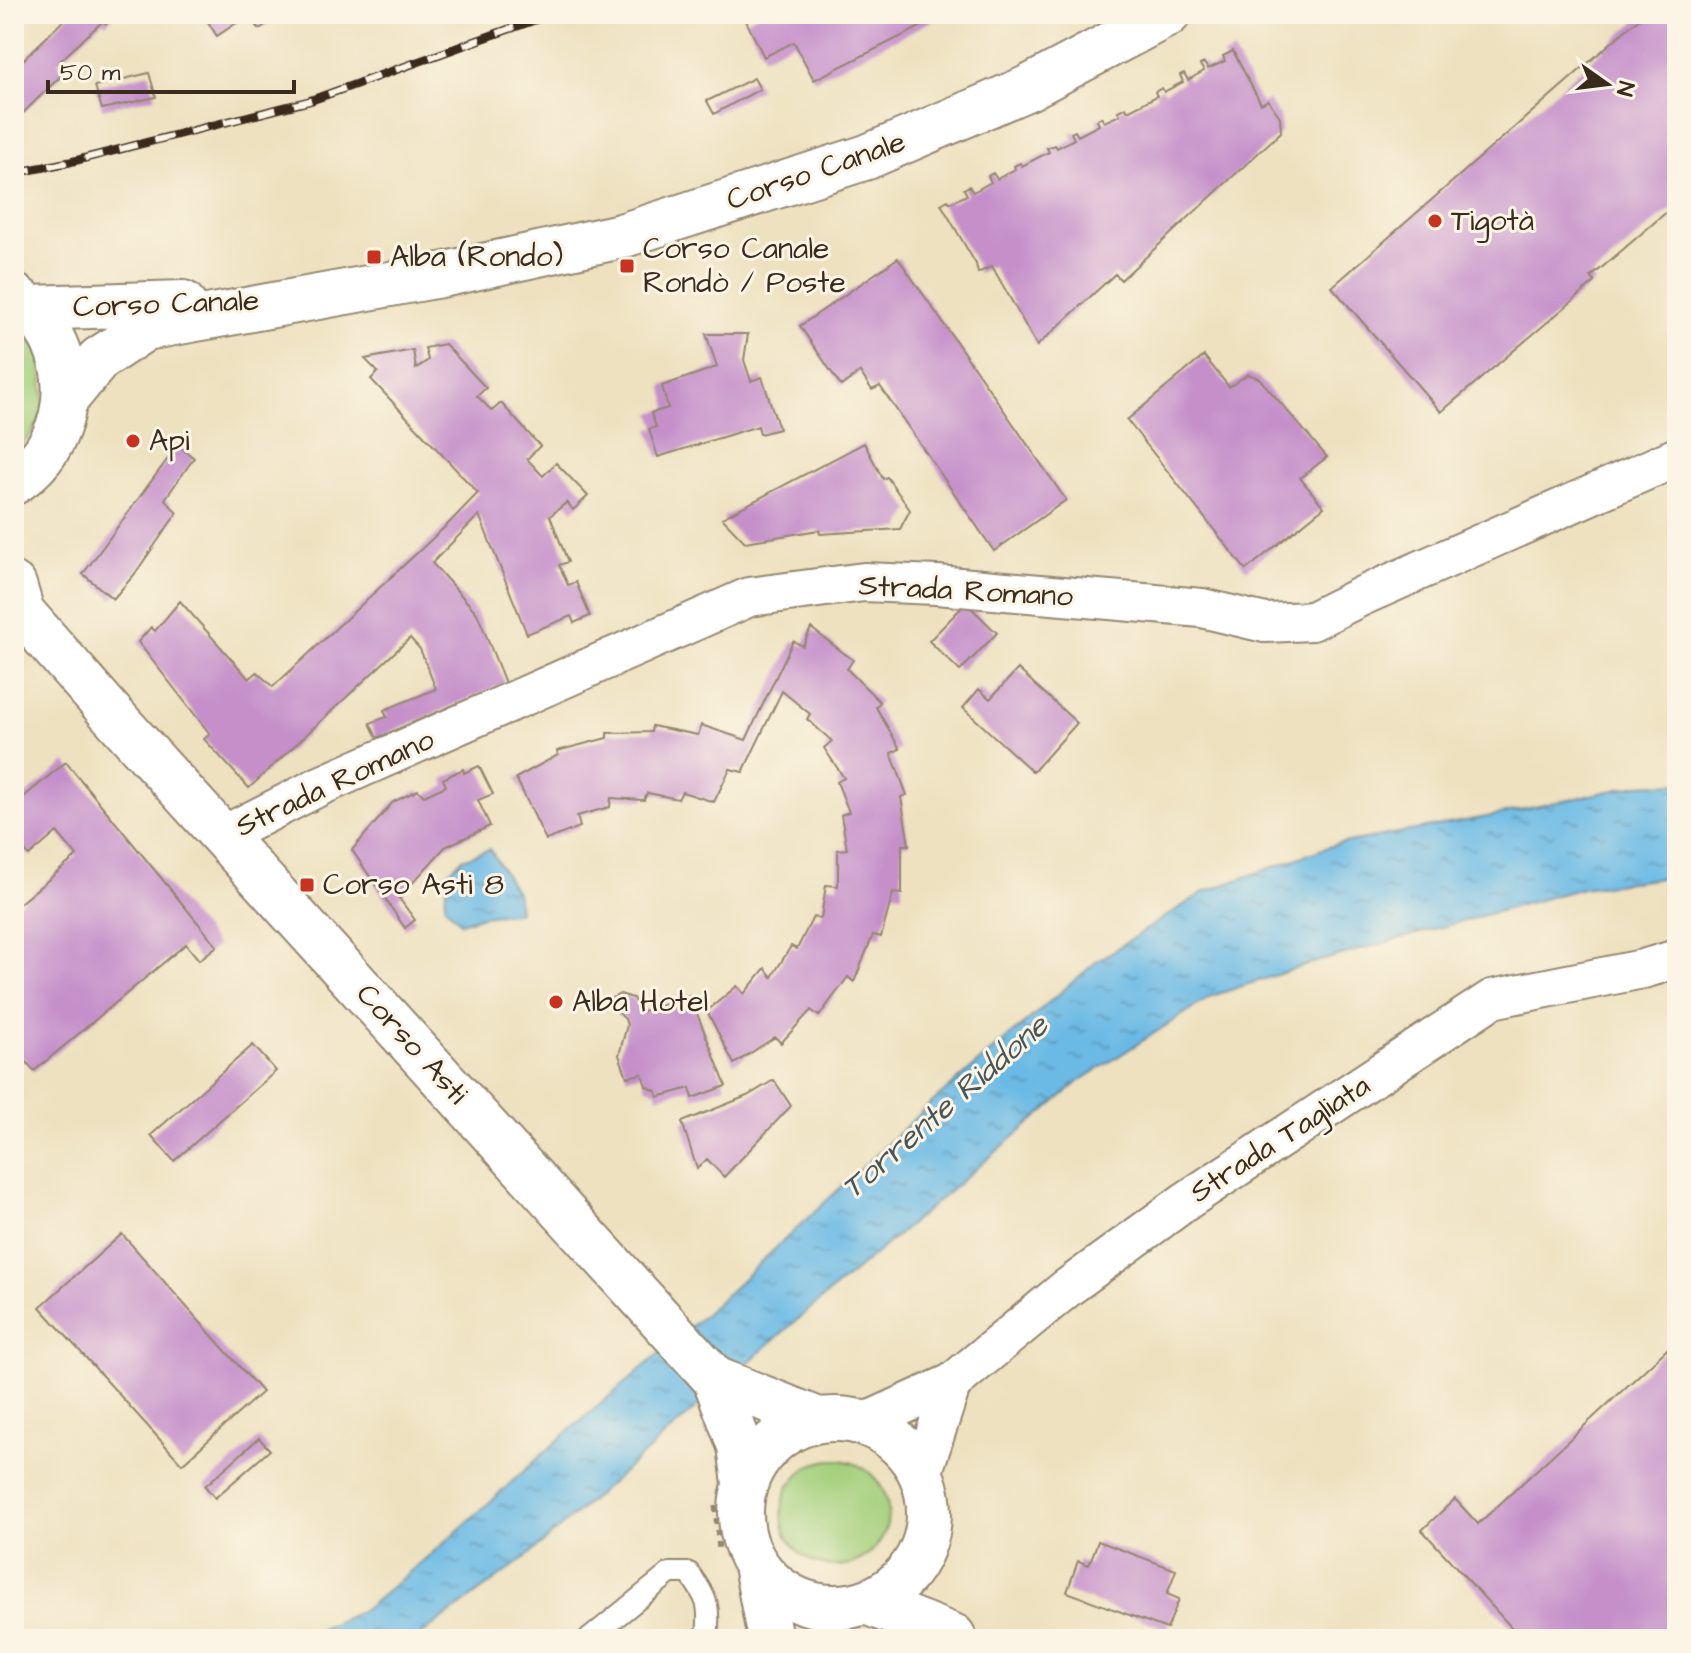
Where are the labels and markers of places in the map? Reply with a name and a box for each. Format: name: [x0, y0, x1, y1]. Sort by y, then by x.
place label: Tigotà: [1451, 200, 1534, 243]
marker: Tigotà: [1426, 212, 1444, 230]
place label: Corso Canale Rondò / Poste: [643, 228, 846, 304]
place label: Alba (Rondo): [390, 236, 563, 278]
marker: Alba (Rondo): [365, 248, 383, 266]
marker: Corso Canale Rondò / Poste: [618, 257, 636, 275]
place label: Api: [149, 420, 190, 462]
marker: Api: [124, 432, 142, 450]
place label: Corso Asti 8: [323, 864, 504, 906]
marker: Corso Asti 8: [298, 876, 316, 894]
place label: Alba Hotel: [572, 981, 708, 1023]
marker: Alba Hotel: [547, 993, 565, 1011]

